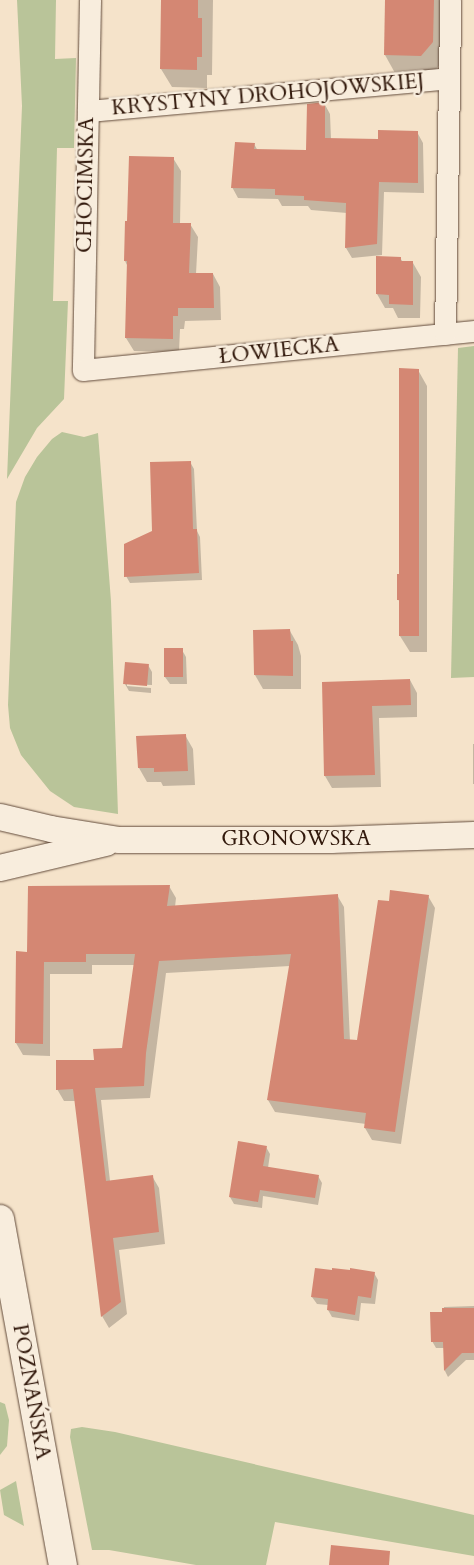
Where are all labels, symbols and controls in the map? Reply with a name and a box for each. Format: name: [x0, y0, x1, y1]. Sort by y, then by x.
street label: KRYSTYNY DROHOJOWSKIEJ: [111, 69, 425, 121]
street label: CHOCIMSKA: [72, 117, 100, 253]
street label: ŁOWIECKA: [218, 332, 340, 370]
street label: GRONOWSKA: [221, 826, 371, 852]
street label: POZNAŃSKA: [7, 1322, 55, 1462]

